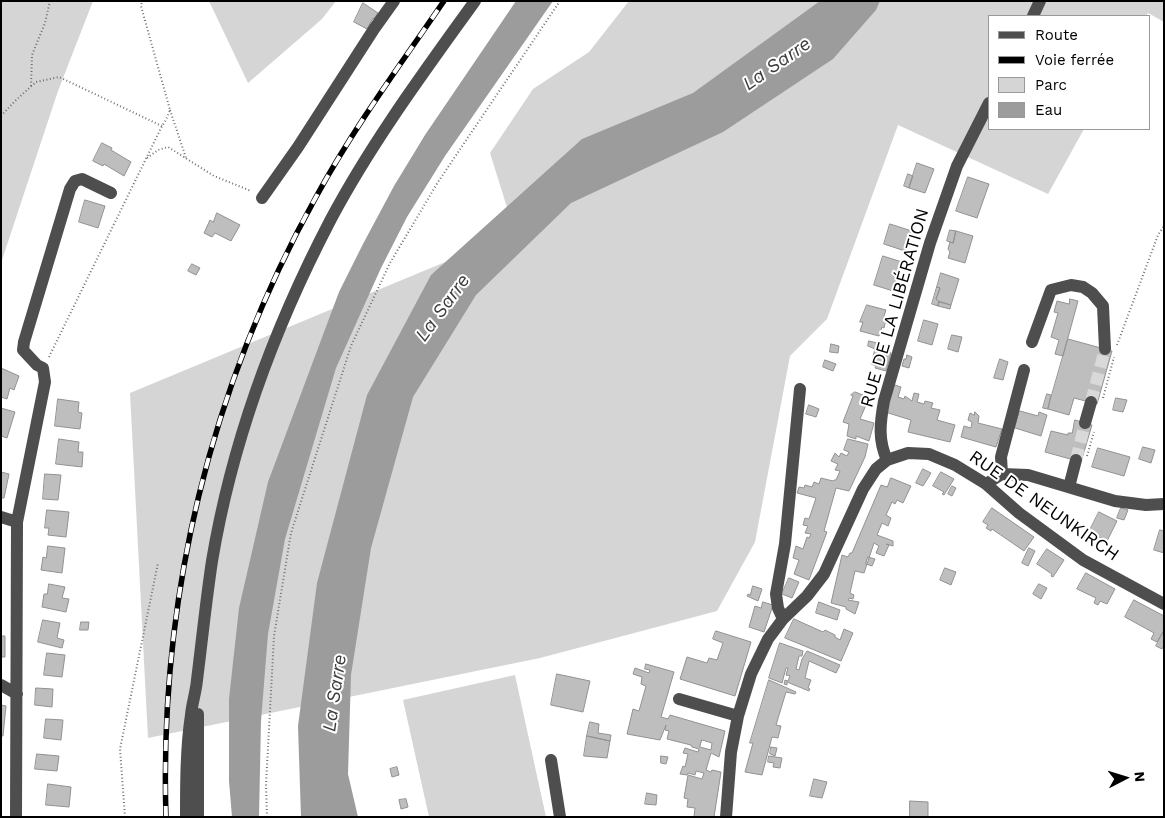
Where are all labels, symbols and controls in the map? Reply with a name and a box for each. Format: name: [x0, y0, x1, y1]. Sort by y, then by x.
legend: [988, 15, 1150, 130]
text: Route: [1035, 26, 1078, 44]
water label: La Sarre: [739, 32, 815, 96]
text: Voie ferrée: [1035, 51, 1114, 69]
text: Parc: [1035, 76, 1067, 94]
text: Eau: [1035, 101, 1062, 119]
street label: RUE DE LA LIBÉRATION: [856, 206, 934, 410]
water label: La Sarre: [411, 270, 475, 346]
street label: RUE DE NEUNKIRCH: [965, 446, 1123, 566]
water label: La Sarre: [318, 653, 352, 733]
north arrow: [1100, 753, 1150, 803]
text: N: [1132, 771, 1148, 783]

